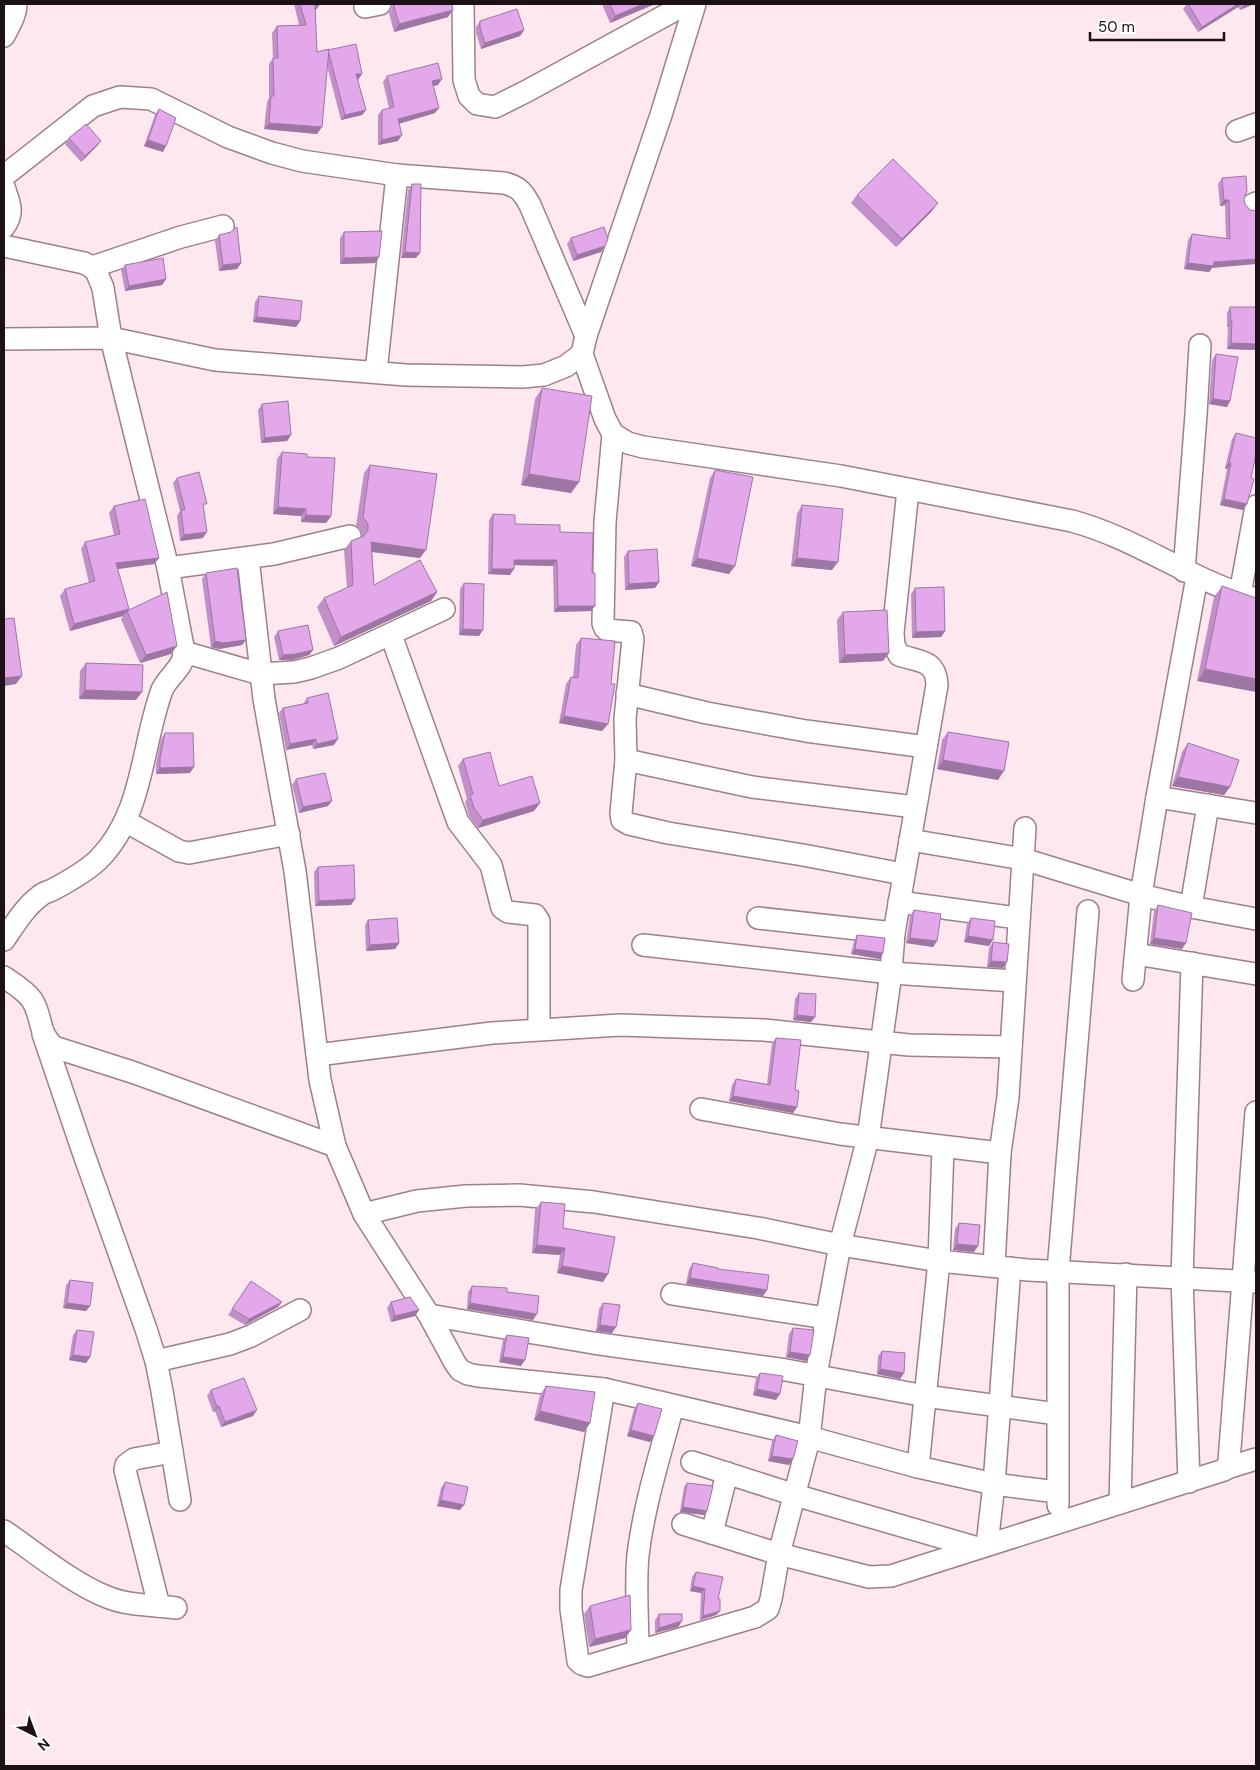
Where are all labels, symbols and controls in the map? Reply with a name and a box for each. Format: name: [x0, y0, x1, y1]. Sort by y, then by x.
scale bar: [1090, 10, 1224, 42]
text: 50 m: [1098, 17, 1135, 37]
north arrow: [10, 1710, 60, 1760]
text: N: [34, 1735, 54, 1755]

